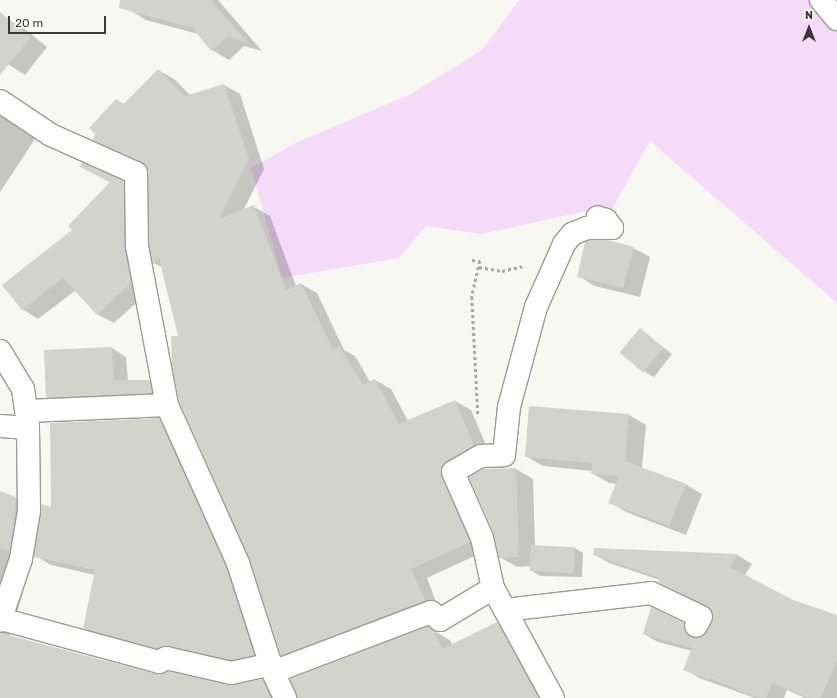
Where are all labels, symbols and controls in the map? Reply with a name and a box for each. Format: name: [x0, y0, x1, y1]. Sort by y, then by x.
scale bar: [10, 8, 108, 34]
north arrow: [789, 8, 829, 48]
text: N: [805, 9, 813, 22]
text: 20 m: [15, 16, 43, 30]

